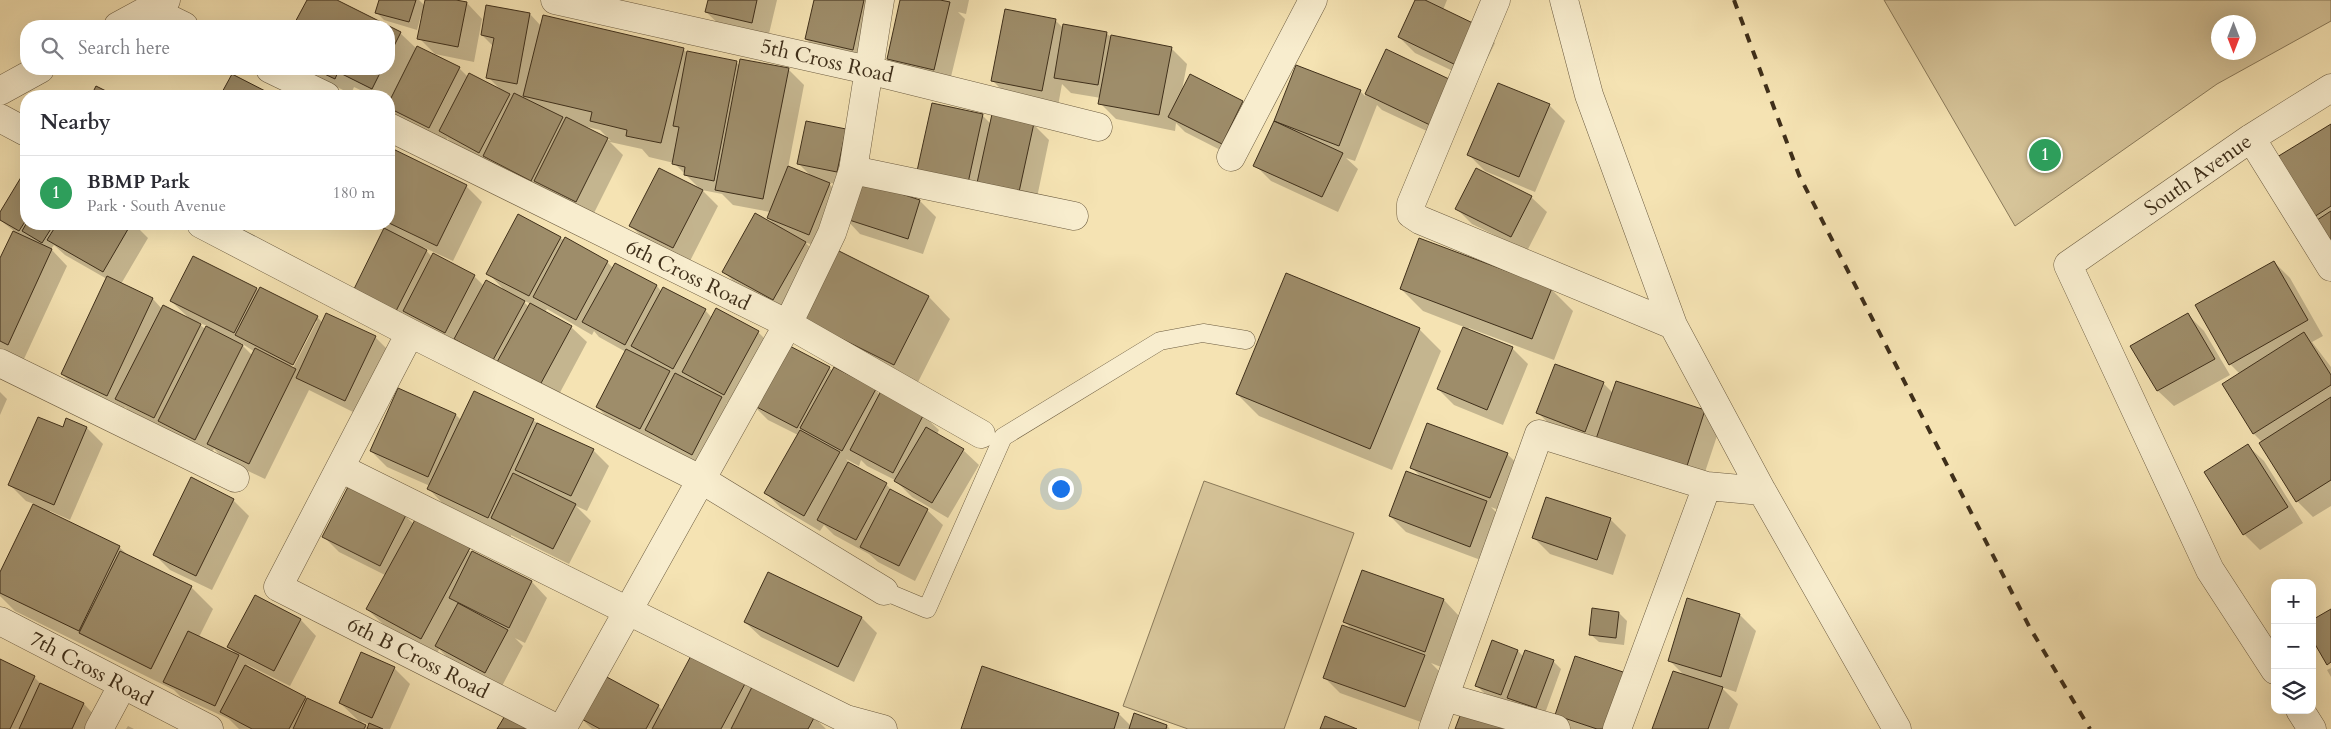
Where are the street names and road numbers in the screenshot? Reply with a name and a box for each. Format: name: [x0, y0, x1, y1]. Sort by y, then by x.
street label: 5th Cross Road: [758, 32, 896, 90]
street label: South Avenue: [2138, 127, 2258, 223]
street label: 6th Cross Road: [621, 232, 755, 318]
street label: 6th B Cross Road: [342, 610, 494, 706]
street label: 7th Cross Road: [24, 624, 158, 714]

